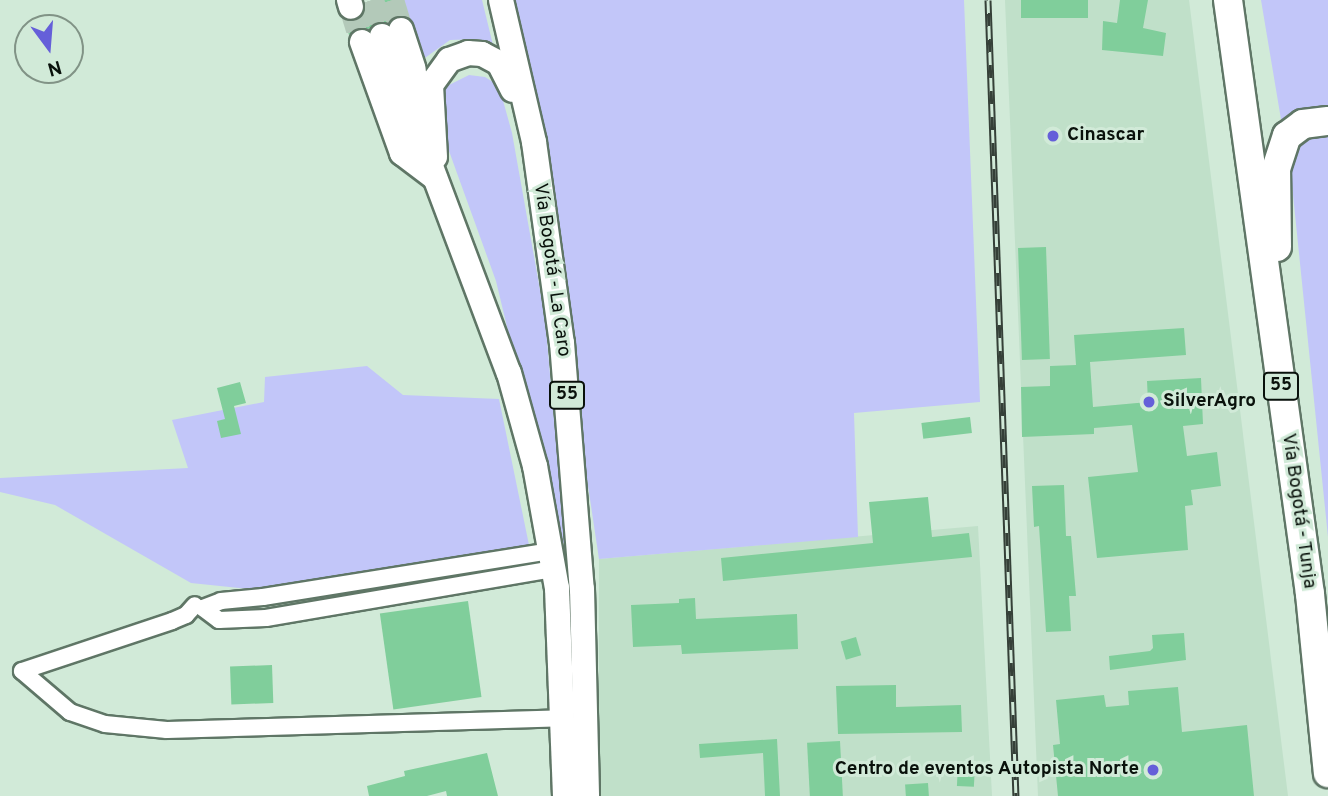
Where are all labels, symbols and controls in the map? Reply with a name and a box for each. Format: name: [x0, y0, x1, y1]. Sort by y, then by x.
north arrow: [14, 14, 84, 84]
text: N: [44, 54, 64, 81]
place label: Cinascar: [1067, 125, 1144, 147]
marker: Cinascar: [1045, 128, 1061, 144]
street label: Vía Bogotá - La Caro: [528, 182, 574, 358]
road number: 55: [1262, 372, 1300, 400]
road number: 55: [548, 380, 586, 410]
place label: SilverAgro: [1163, 391, 1256, 413]
marker: SilverAgro: [1141, 394, 1157, 410]
street label: Vía Bogotá - Tunja: [1276, 432, 1320, 590]
place label: Centro de eventos Autopista Norte: [834, 759, 1139, 781]
marker: Centro de eventos Autopista Norte: [1145, 762, 1161, 778]

